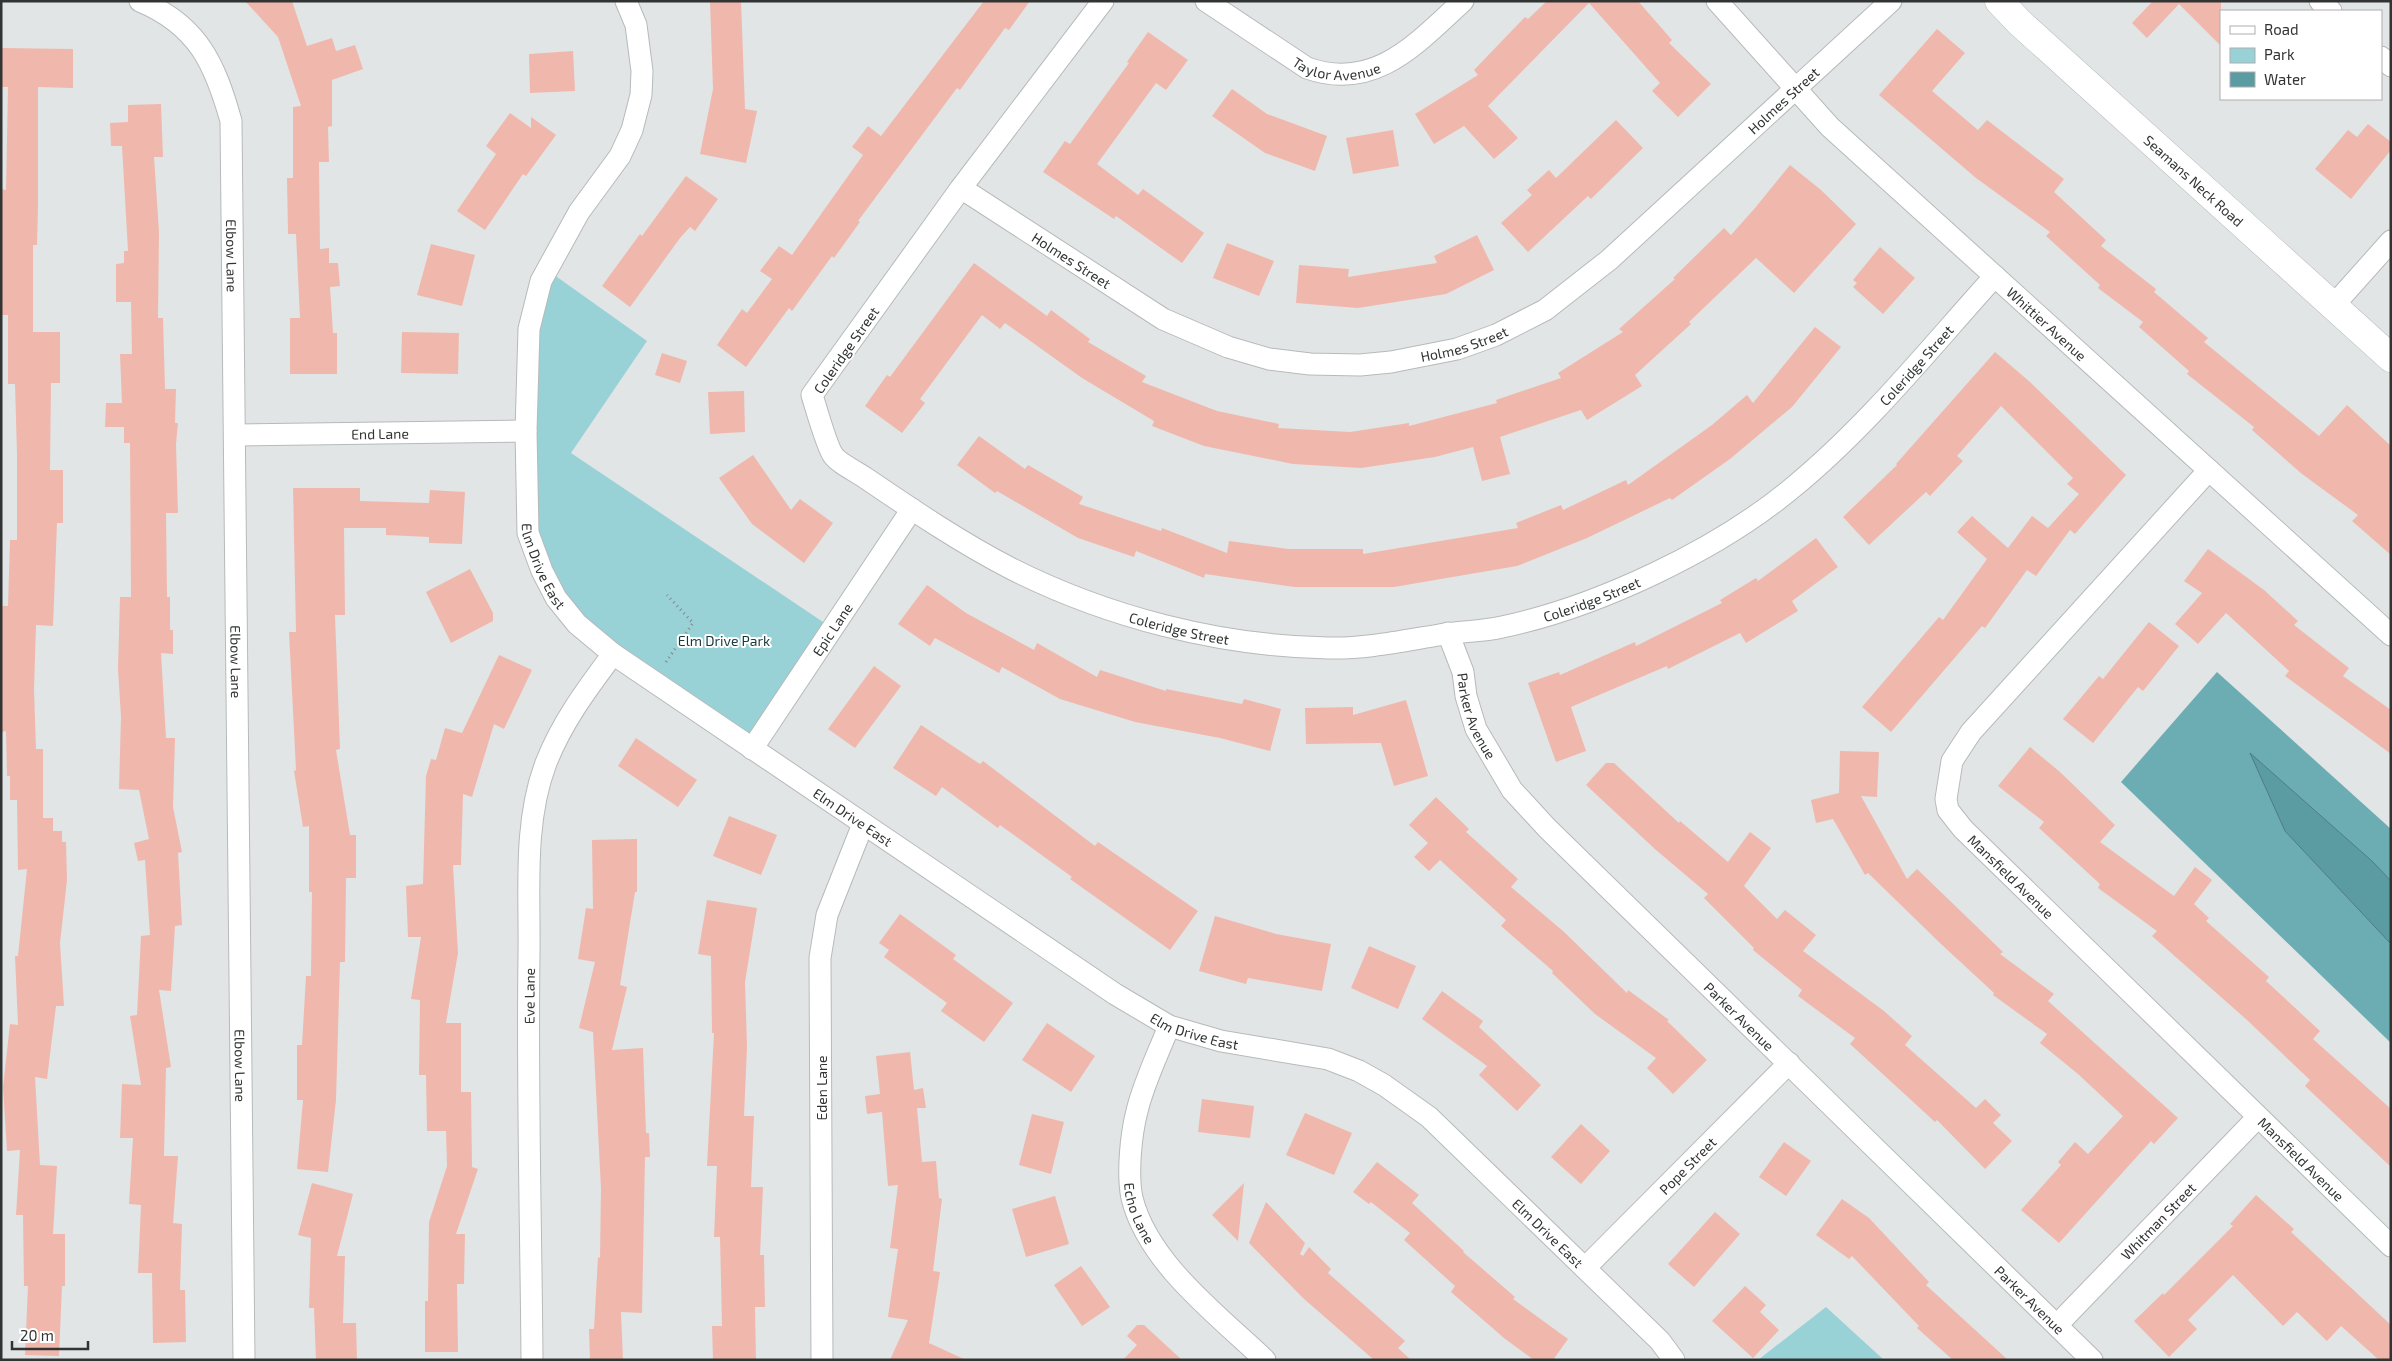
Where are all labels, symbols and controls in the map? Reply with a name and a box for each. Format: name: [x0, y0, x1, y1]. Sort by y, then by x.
legend: [2220, 10, 2382, 100]
text: Road: [2264, 20, 2299, 38]
text: Park: [2264, 45, 2295, 63]
street label: Taylor Avenue: [1290, 53, 1383, 83]
street label: Holmes Street: [1744, 63, 1822, 137]
text: Water: [2264, 70, 2306, 88]
street label: Seamans Neck Road: [2141, 131, 2247, 229]
street label: Elbow Lane: [224, 219, 241, 292]
street label: Holmes Street: [1029, 228, 1114, 292]
street label: Whittier Avenue: [2004, 283, 2090, 364]
street label: Coleridge Street: [810, 303, 882, 397]
street label: Coleridge Street: [1875, 321, 1956, 409]
street label: Holmes Street: [1419, 322, 1510, 365]
street label: End Lane: [351, 424, 409, 442]
street label: Elm Drive East: [519, 523, 570, 612]
street label: Coleridge Street: [1541, 573, 1643, 625]
street label: Epic Lane: [808, 600, 856, 659]
street label: Coleridge Street: [1127, 608, 1230, 647]
street label: Elbow Lane: [228, 625, 246, 698]
park label: Elm Drive Park: [678, 632, 770, 649]
street label: Parker Avenue: [1455, 672, 1500, 762]
street label: Elm Drive East: [810, 784, 896, 849]
street label: Mansfield Avenue: [1965, 831, 2058, 922]
street label: Eve Lane: [520, 968, 537, 1024]
street label: Parker Avenue: [1701, 978, 1778, 1054]
street label: Elm Drive East: [1147, 1008, 1240, 1052]
street label: Elbow Lane: [232, 1029, 250, 1102]
street label: Eden Lane: [813, 1055, 830, 1121]
street label: Mansfield Avenue: [2255, 1113, 2348, 1204]
street label: Pope Street: [1655, 1133, 1719, 1197]
street label: Whitman Street: [2117, 1179, 2199, 1263]
street label: Echo Lane: [1122, 1182, 1159, 1247]
street label: Elm Drive East: [1509, 1195, 1587, 1271]
street label: Parker Avenue: [1992, 1262, 2069, 1337]
scale bar: [12, 1318, 89, 1350]
text: 20 m: [20, 1326, 54, 1344]

